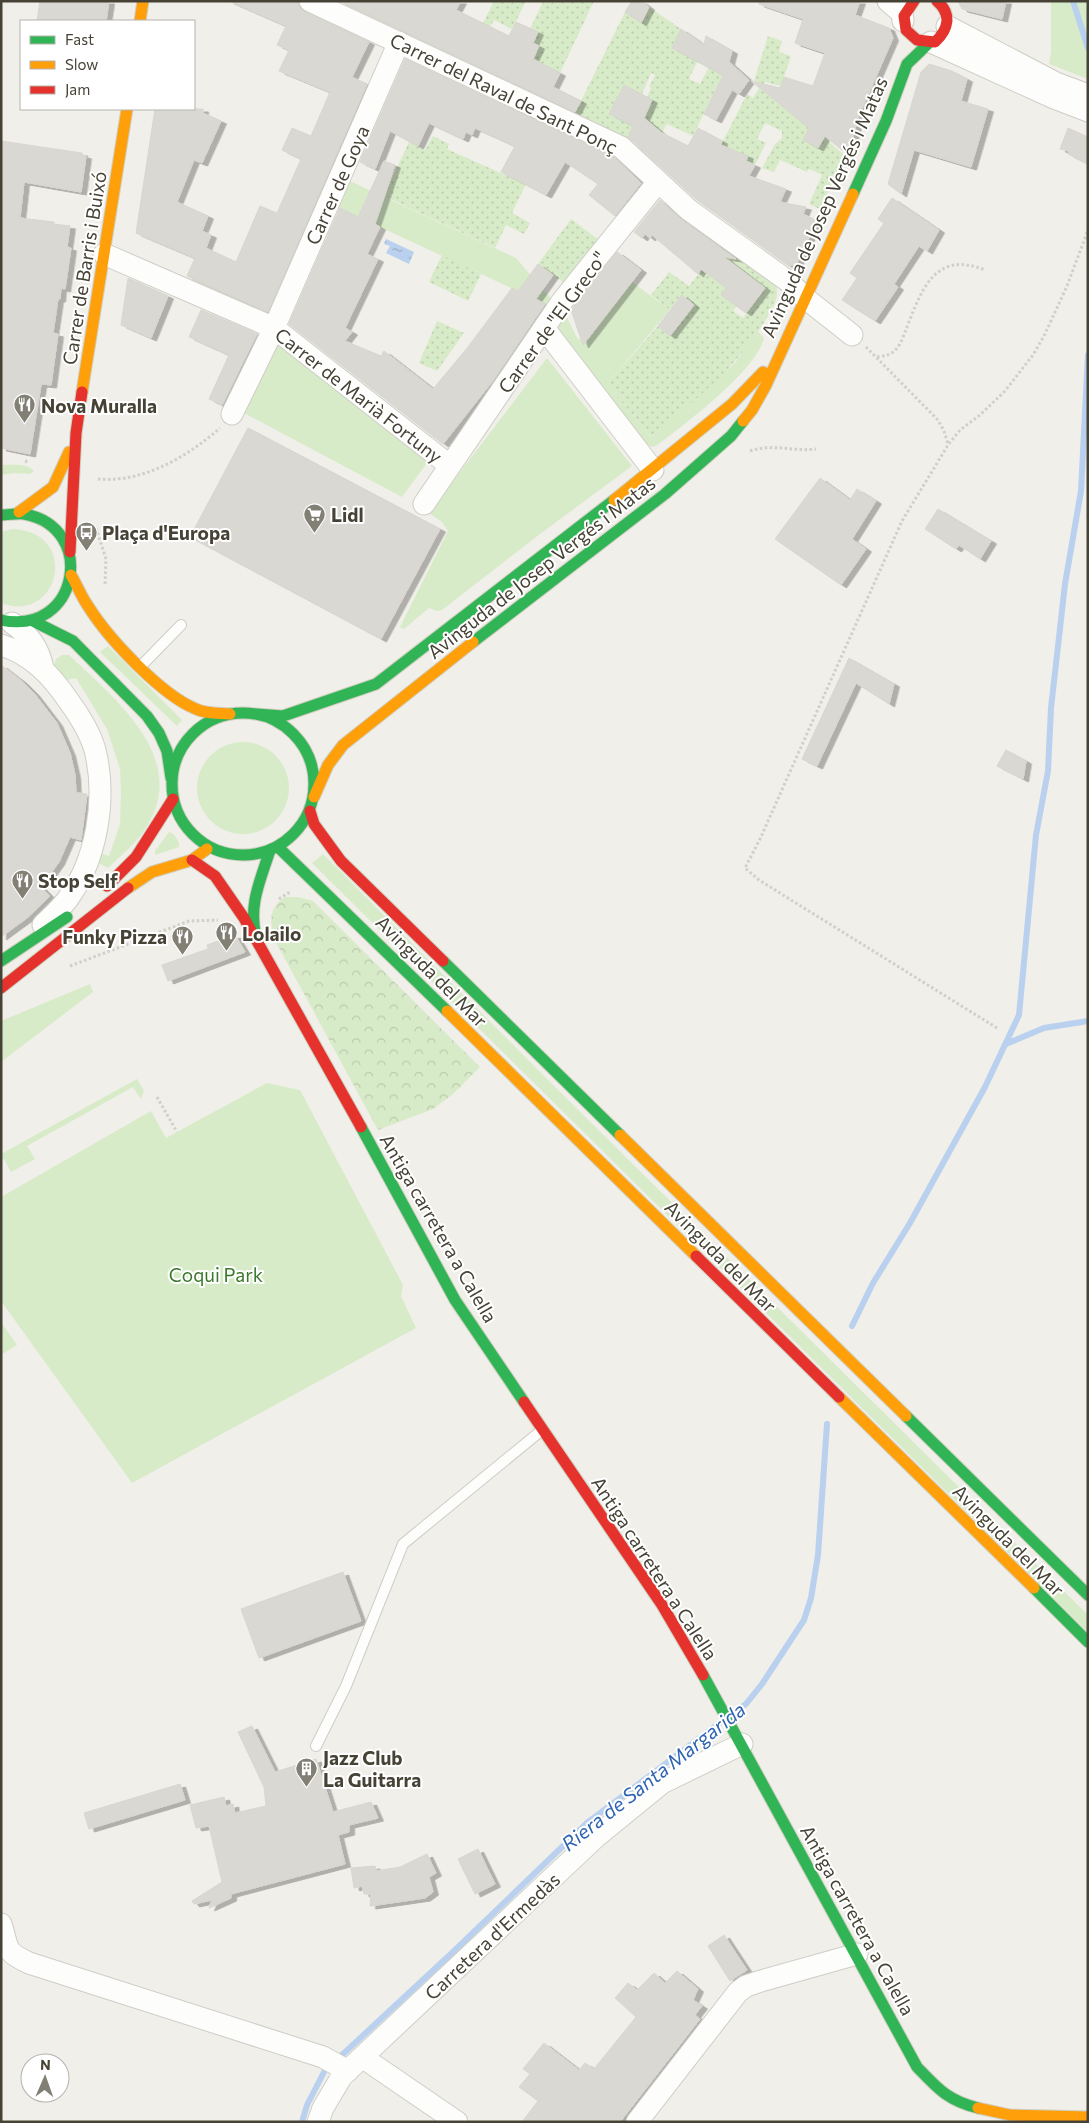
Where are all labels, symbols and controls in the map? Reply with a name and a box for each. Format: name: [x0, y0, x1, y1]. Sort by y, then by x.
legend: [20, 20, 195, 110]
street label: Carrer del Raval de Sant Ponç: [387, 28, 621, 158]
text: Fast: [65, 30, 94, 48]
text: Slow: [65, 55, 98, 73]
street label: Avinguda de Josep Vergés i Matas: [756, 73, 892, 341]
text: Jam: [65, 80, 90, 98]
street label: Carrer de Goya: [300, 122, 374, 248]
street label: Carrer de Barris i Buixó: [57, 170, 111, 366]
street label: Carrer de "El Greco": [493, 247, 611, 397]
street label: Carrer de Marià Fortuny: [271, 323, 447, 468]
restaurant icon: Nova Muralla: [13, 393, 37, 424]
place label: Nova Muralla: [41, 394, 157, 417]
street label: Avinguda de Josep Vergés i Matas: [422, 471, 660, 663]
supermarket icon: Lidl: [303, 502, 327, 533]
place label: Lidl: [331, 503, 364, 526]
bus stop icon: Plaça d'Europa: [74, 520, 98, 551]
place label: Plaça d'Europa: [102, 521, 230, 544]
restaurant icon: Stop Self: [10, 868, 34, 899]
place label: Stop Self: [38, 869, 118, 892]
street label: Avinguda del Mar: [371, 910, 493, 1032]
restaurant icon: Lolailo: [214, 921, 238, 952]
place label: Lolailo: [242, 922, 301, 945]
restaurant icon: Funky Pizza: [171, 924, 195, 955]
place label: Funky Pizza: [62, 925, 167, 948]
street label: Antiga carretera a Calella: [376, 1130, 502, 1326]
street label: Avinguda del Mar: [660, 1195, 782, 1317]
park label: Coqui Park: [169, 1263, 263, 1286]
street label: Antiga carretera a Calella: [587, 1472, 723, 1664]
street label: Avinguda del Mar: [948, 1479, 1070, 1601]
water label: Riera de Santa Margarida: [556, 1697, 750, 1855]
place label: Jazz Club La Guitarra: [323, 1746, 421, 1791]
building icon: Jazz Club La Guitarra: [295, 1756, 319, 1787]
street label: Antiga carretera a Calella: [796, 1821, 920, 2019]
street label: Carretera d'Ermedàs: [420, 1868, 564, 2004]
north arrow: [20, 2053, 70, 2103]
text: N: [40, 2056, 51, 2073]

